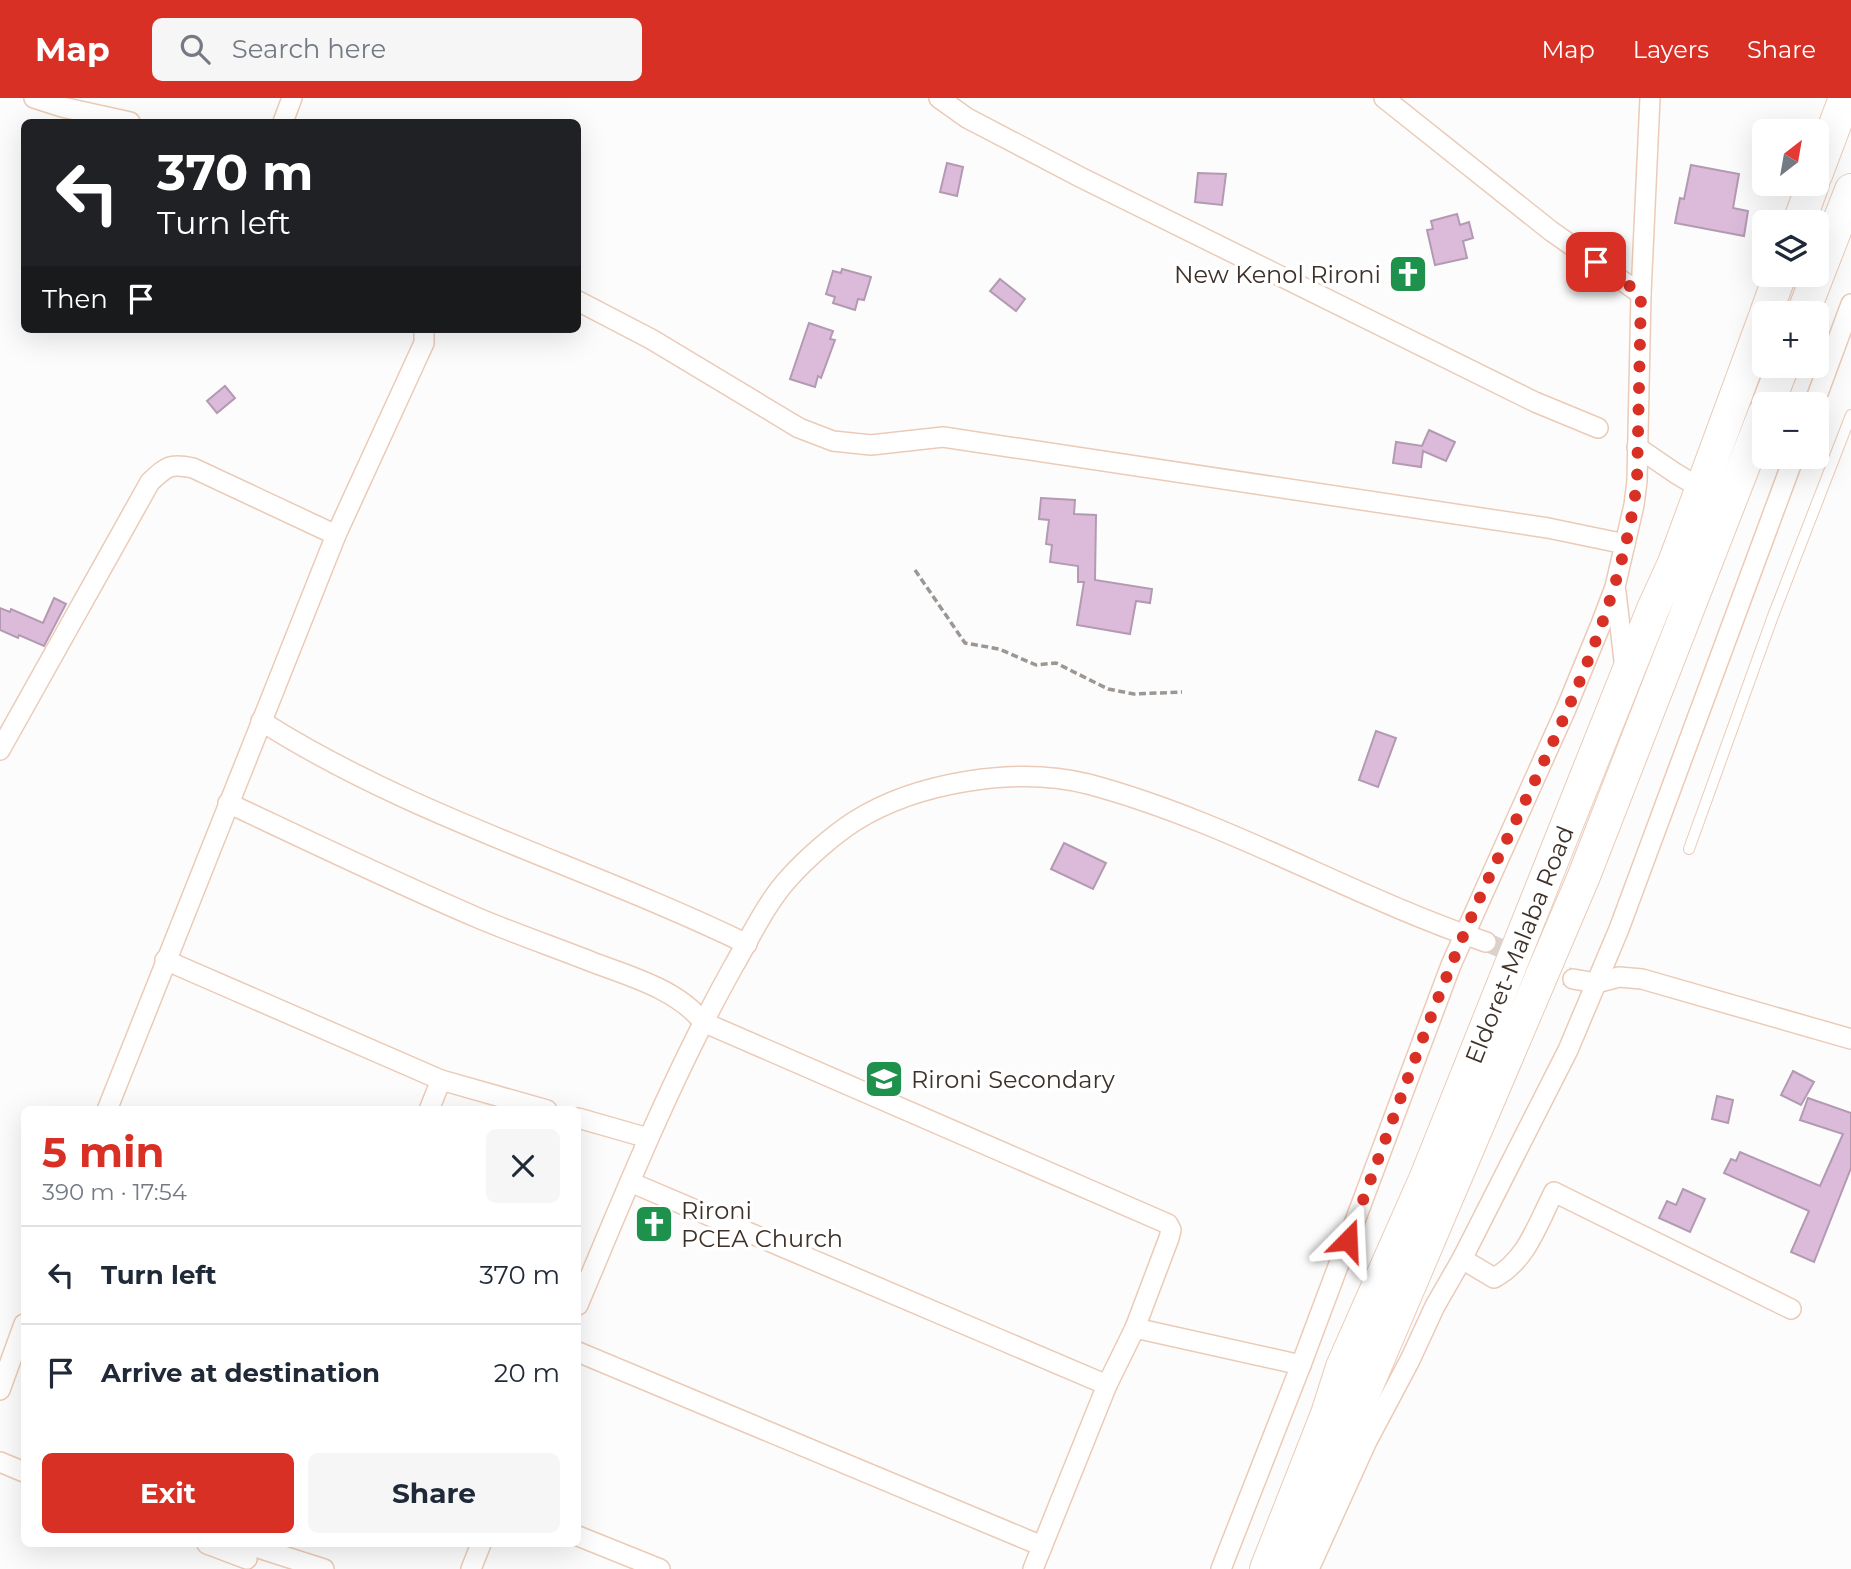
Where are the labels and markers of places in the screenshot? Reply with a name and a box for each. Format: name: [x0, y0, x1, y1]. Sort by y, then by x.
pin: [1566, 232, 1626, 292]
church icon: New Kenol Rironi: [1387, 253, 1429, 295]
place label: New Kenol Rironi: [1174, 260, 1381, 289]
school or university icon: Rironi Secondary: [863, 1058, 905, 1100]
place label: Rironi Secondary: [911, 1065, 1115, 1094]
place label: Rironi PCEA Church: [681, 1196, 843, 1253]
church icon: Rironi PCEA Church: [633, 1203, 675, 1245]

